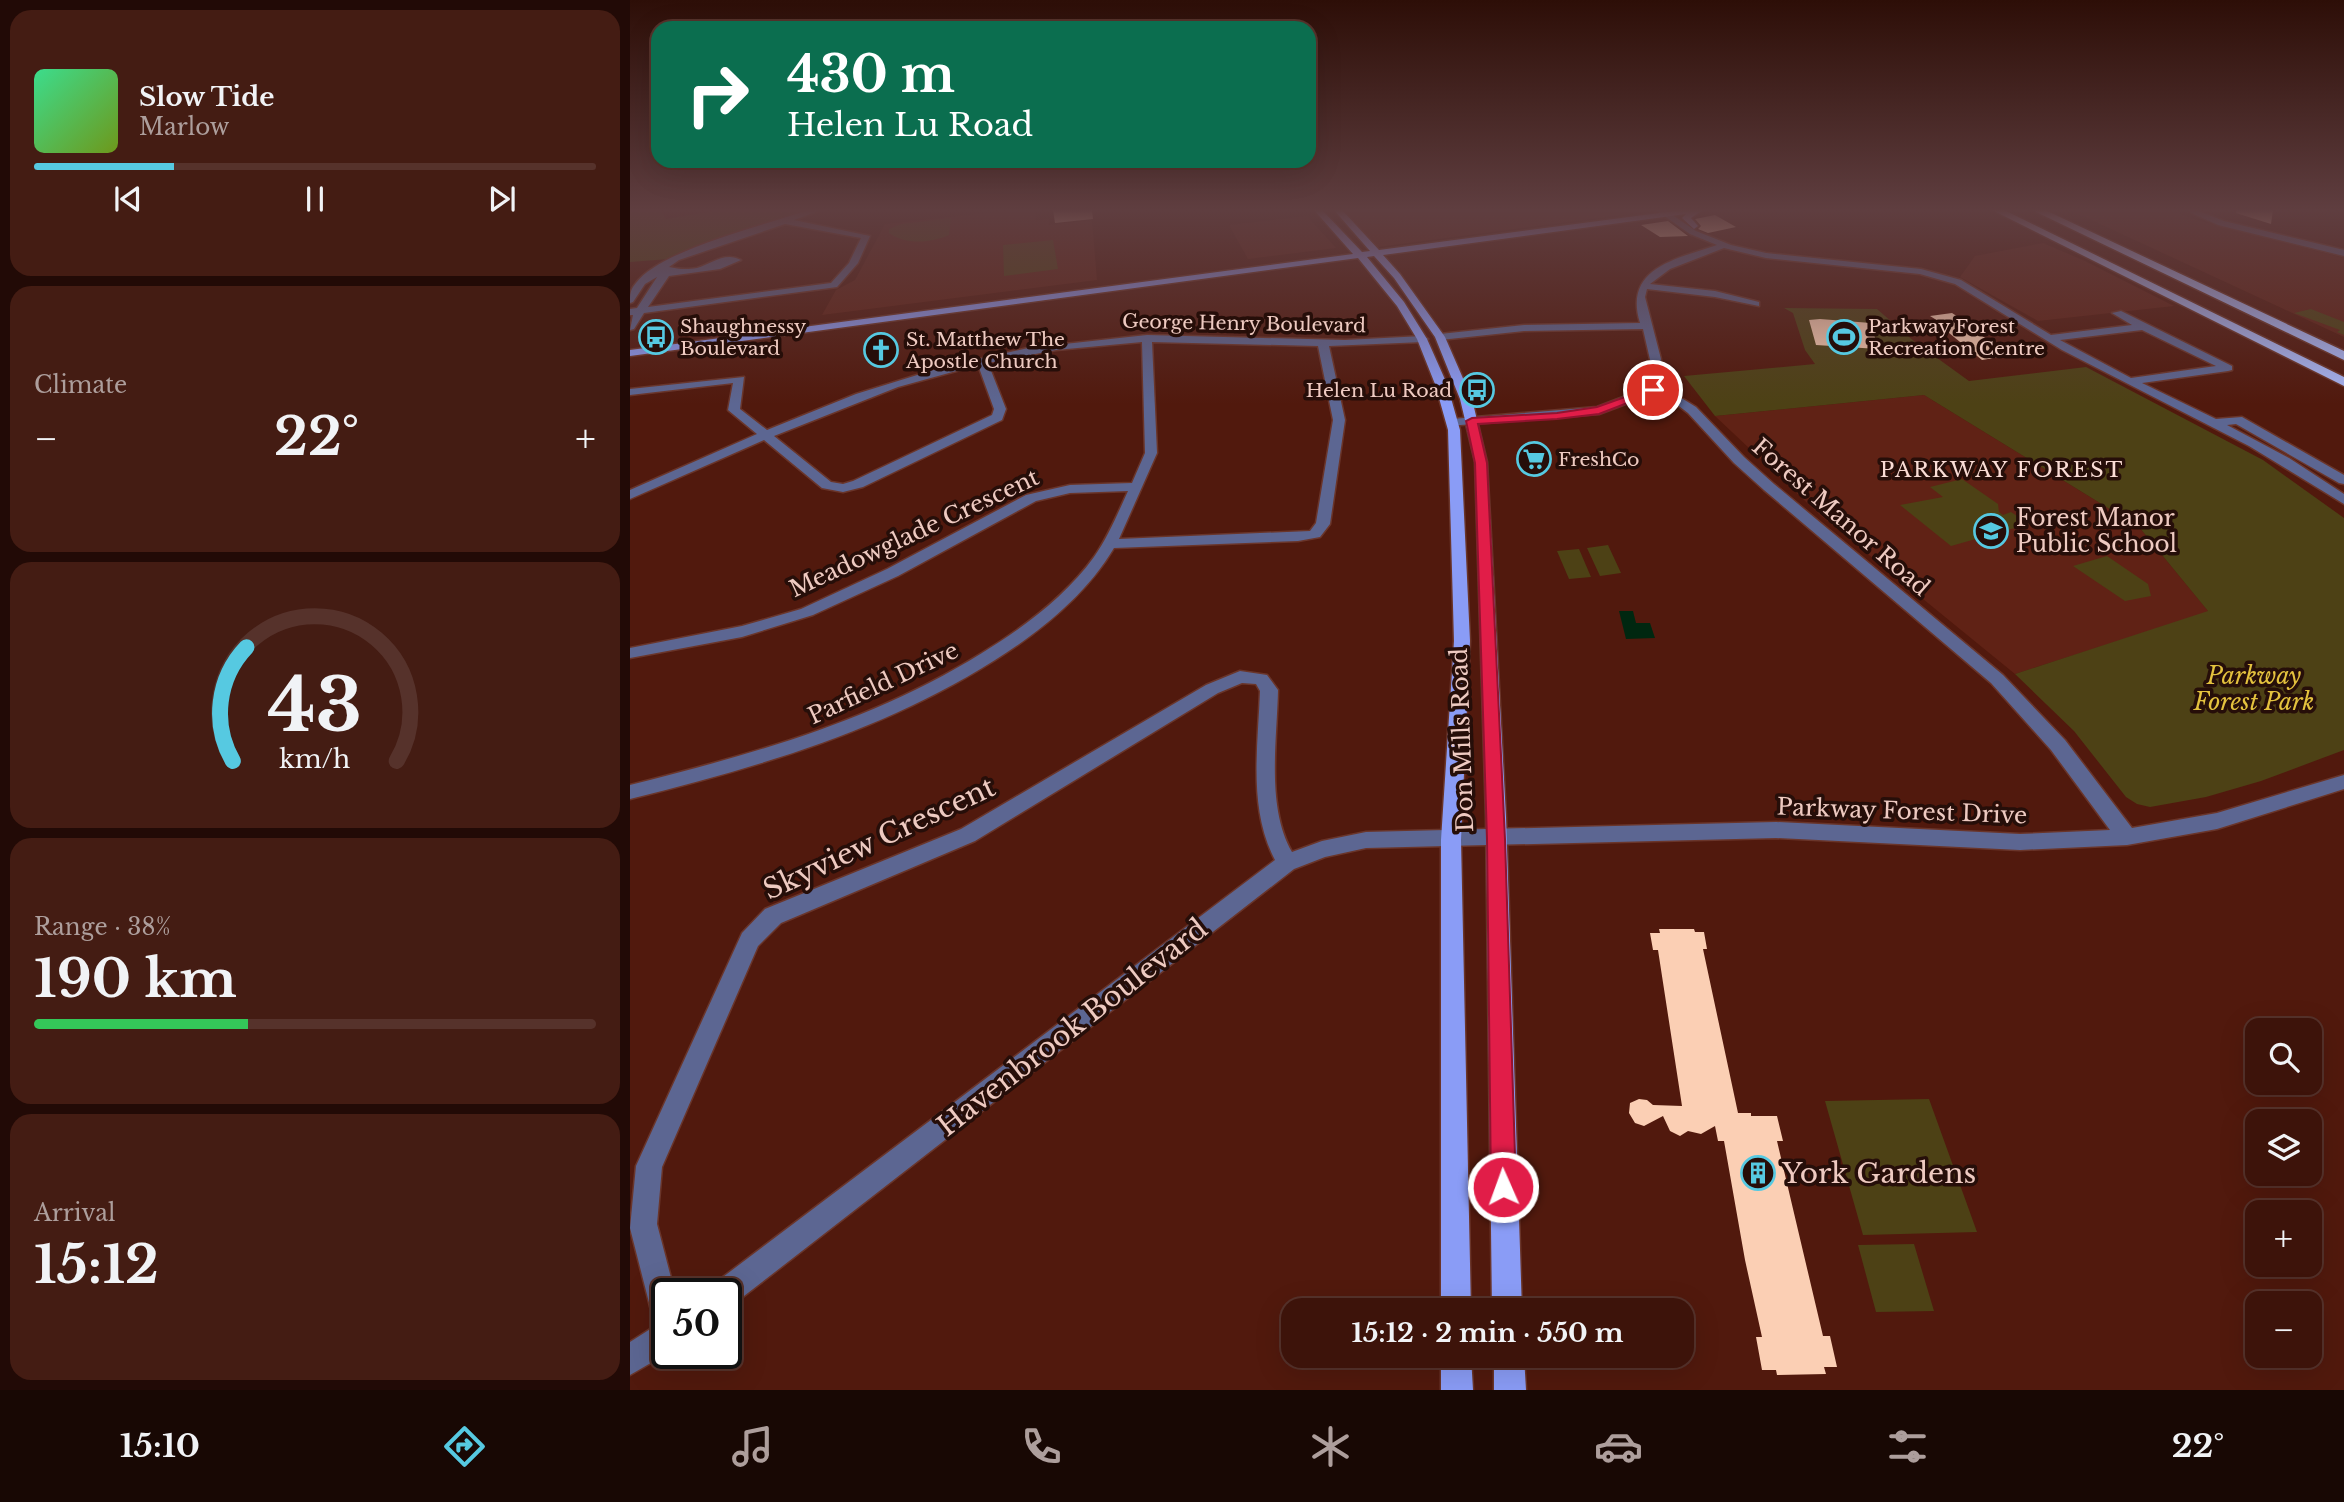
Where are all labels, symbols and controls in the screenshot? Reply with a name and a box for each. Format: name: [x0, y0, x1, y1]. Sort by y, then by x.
text: 430 m: [787, 44, 955, 105]
icon: right: [672, 49, 763, 140]
text: Slow Tide: [139, 81, 275, 113]
text: Helen Lu Road: [787, 105, 1033, 145]
text: Marlow: [139, 113, 229, 141]
icon: previous: [109, 180, 147, 218]
icon: pause: [296, 180, 334, 218]
icon: next: [483, 180, 521, 218]
street label: George Henry Boulevard: [1122, 310, 1366, 337]
place label: Shaughnessy Boulevard: [680, 315, 806, 360]
place label: Parkway Forest Recreation Centre: [1868, 315, 2045, 360]
bus stop icon: Shaughnessy Boulevard: [637, 318, 675, 356]
sports icon: Parkway Forest Recreation Centre: [1825, 318, 1863, 356]
place label: St. Matthew The Apostle Church: [905, 328, 1065, 373]
church icon: St. Matthew The Apostle Church: [862, 331, 900, 369]
pin: [1623, 360, 1683, 420]
text: Climate: [34, 371, 127, 399]
bus stop icon: Helen Lu Road: [1458, 371, 1496, 409]
icon: arrive: [1634, 371, 1672, 409]
place label: Helen Lu Road: [1306, 379, 1452, 402]
text: 22°: [274, 405, 359, 469]
text: −: [34, 415, 58, 462]
text: +: [575, 415, 596, 462]
street label: Forest Manor Road: [1747, 432, 1935, 602]
supermarket icon: FreshCo: [1515, 440, 1553, 478]
place label: FreshCo: [1558, 448, 1639, 471]
district label: PARKWAY FOREST: [1880, 457, 2124, 483]
street label: Meadowglade Crescent: [785, 463, 1043, 603]
place label: Forest Manor Public School: [2016, 504, 2177, 558]
school or university icon: Forest Manor Public School: [1972, 512, 2010, 550]
street label: Parfield Drive: [803, 636, 963, 730]
street label: Don Mills Road: [1445, 648, 1479, 832]
text: 43: [268, 660, 362, 751]
park label: Parkway Forest Park: [2193, 662, 2314, 716]
text: km/h: [280, 744, 350, 775]
street label: Skyview Crescent: [758, 769, 1001, 908]
street label: Parkway Forest Drive: [1776, 793, 2028, 829]
street label: Havenbrook Boulevard: [930, 911, 1214, 1144]
text: Range · 38%: [34, 913, 171, 941]
text: 190 km: [34, 947, 237, 1011]
map controls: [2245, 1018, 2322, 1368]
button: search: [2245, 1018, 2322, 1095]
button: layers: [2245, 1109, 2322, 1186]
position arrow: [1466, 1150, 1540, 1224]
building icon: York Gardens: [1739, 1154, 1777, 1192]
place label: York Gardens: [1781, 1156, 1976, 1191]
text: Arrival: [34, 1199, 115, 1227]
button: +: [2245, 1200, 2322, 1277]
text: 15:12: [34, 1233, 159, 1297]
speed limit sign: 50: [651, 1278, 742, 1369]
button: −: [2245, 1291, 2322, 1368]
text: 15:12 · 2 min · 550 m: [1352, 1317, 1623, 1349]
icon: directions: [440, 1422, 489, 1471]
icon: music: [728, 1422, 777, 1471]
icon: phone: [1017, 1422, 1066, 1471]
icon: climate: [1306, 1422, 1355, 1471]
icon: car: [1594, 1422, 1643, 1471]
icon: filters: [1883, 1422, 1932, 1471]
text: 15:10: [120, 1426, 200, 1466]
text: 22°: [2172, 1426, 2224, 1466]

